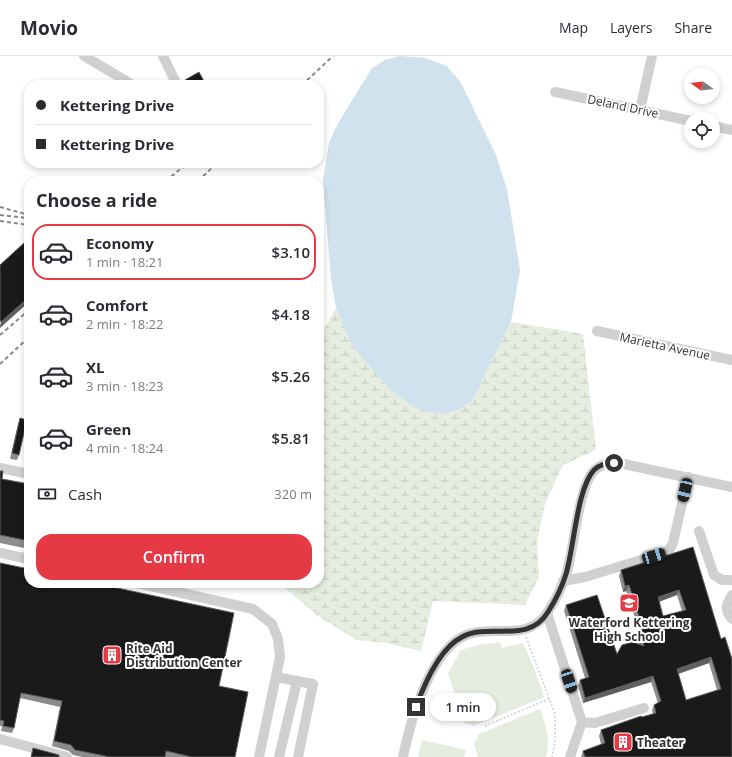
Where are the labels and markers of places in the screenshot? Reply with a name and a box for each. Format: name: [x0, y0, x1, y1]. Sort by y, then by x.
school or university icon: Waterford Kettering High School: [618, 592, 640, 614]
place label: Waterford Kettering High School: [568, 614, 690, 645]
place label: Rite Aid Distribution Center: [126, 640, 243, 671]
building icon: Rite Aid Distribution Center: [101, 644, 123, 666]
building icon: Theater: [612, 731, 634, 753]
place label: Theater: [637, 734, 684, 751]

